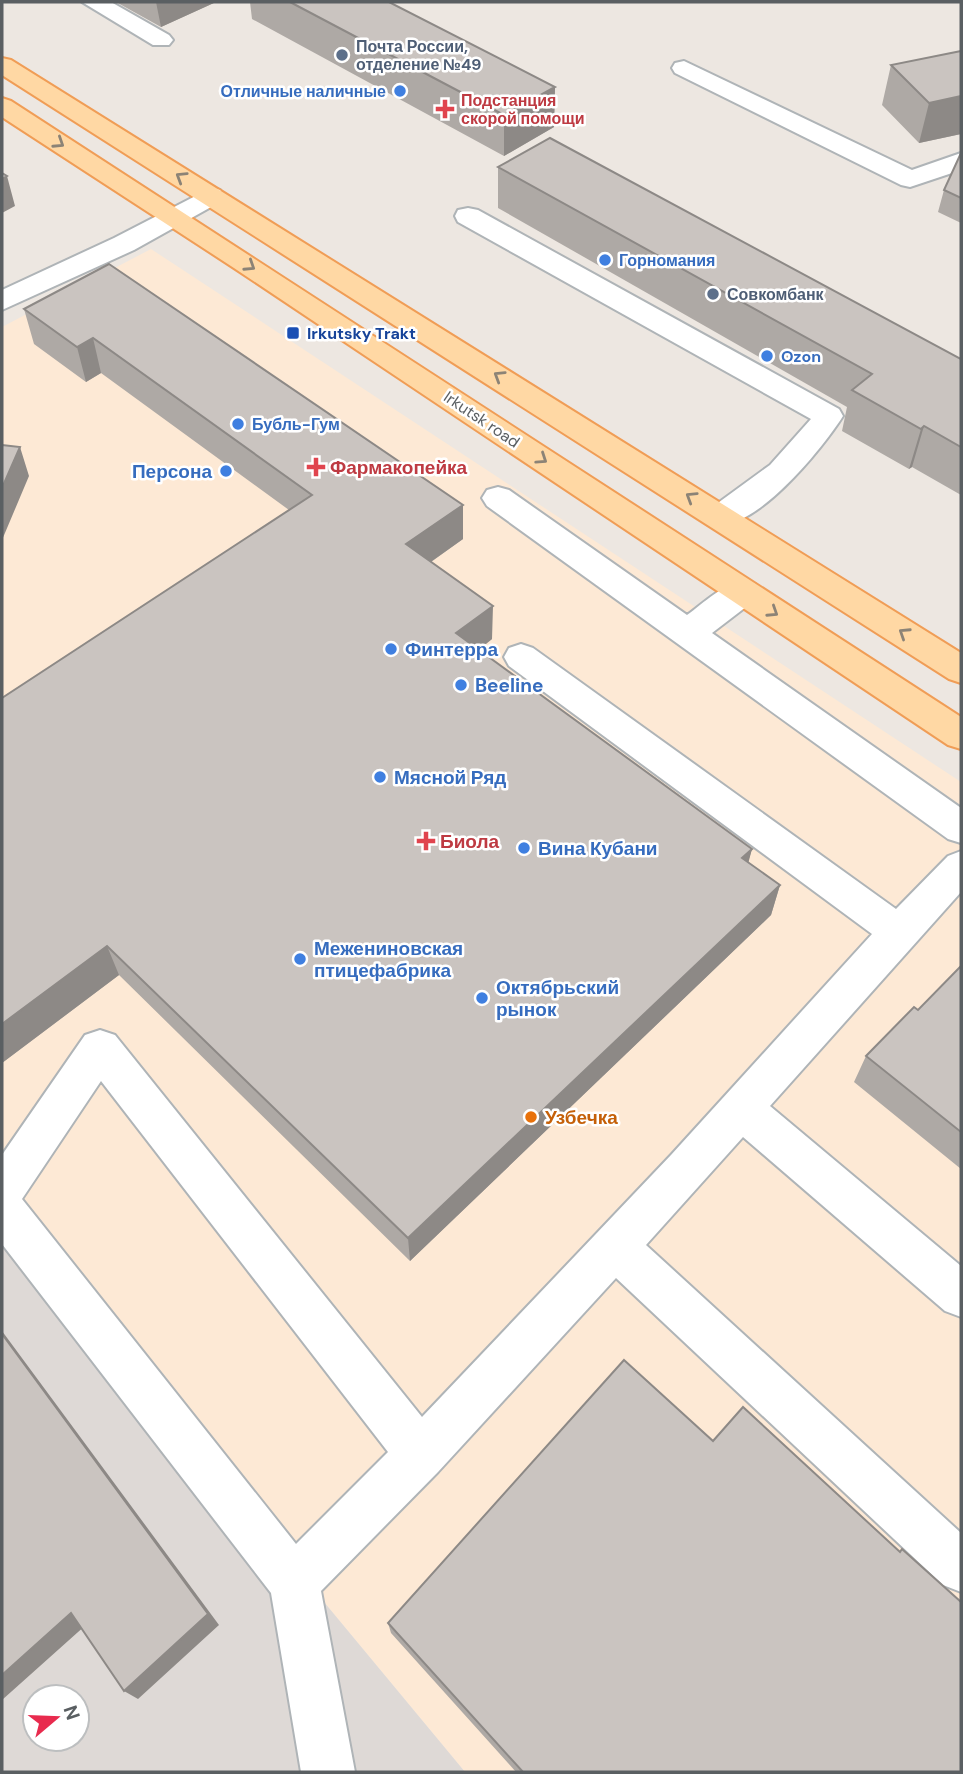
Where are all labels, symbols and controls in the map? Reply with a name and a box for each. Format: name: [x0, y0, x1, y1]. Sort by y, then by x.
place label: Почта России, отделение №49: [356, 36, 481, 75]
marker: Почта России, отделение №49: [334, 47, 350, 63]
place label: Отличные наличные: [221, 81, 386, 102]
marker: Отличные наличные: [392, 83, 408, 99]
place label: Подстанция скорой помощи: [461, 90, 585, 129]
marker: Подстанция скорой помощи: [435, 99, 455, 119]
one-way arrow: [52, 134, 65, 147]
one-way arrow: [176, 173, 189, 186]
place label: Горномания: [619, 250, 715, 271]
marker: Горномания: [597, 252, 613, 268]
one-way arrow: [243, 258, 256, 271]
place label: Совкомбанк: [727, 284, 825, 305]
marker: Совкомбанк: [705, 286, 721, 302]
place label: Irkutsky Trakt: [307, 323, 416, 344]
marker: Irkutsky Trakt: [285, 325, 301, 341]
place label: Ozon: [781, 346, 821, 367]
marker: Ozon: [759, 348, 775, 364]
one-way arrow: [493, 372, 506, 385]
street label: Irkutsk road: [440, 386, 524, 453]
place label: Бубль-Гум: [252, 414, 340, 435]
marker: Бубль-Гум: [230, 416, 246, 432]
one-way arrow: [534, 451, 547, 463]
place label: Фармакопейка: [330, 455, 468, 480]
place label: Персона: [132, 459, 212, 484]
marker: Фармакопейка: [308, 459, 324, 475]
marker: Персона: [218, 463, 234, 479]
one-way arrow: [686, 493, 699, 506]
one-way arrow: [765, 603, 778, 616]
one-way arrow: [898, 628, 911, 641]
place label: Финтерра: [405, 637, 498, 662]
marker: Финтерра: [383, 641, 399, 657]
place label: Beeline: [475, 673, 543, 698]
marker: Beeline: [453, 677, 469, 693]
place label: Мясной Ряд: [394, 765, 506, 790]
marker: Мясной Ряд: [372, 769, 388, 785]
place label: Биола: [440, 829, 500, 854]
marker: Биола: [418, 833, 434, 849]
place label: Вина Кубани: [538, 836, 658, 861]
marker: Вина Кубани: [516, 840, 532, 856]
place label: Межениновская птицефабрика: [314, 936, 463, 983]
marker: Межениновская птицефабрика: [292, 951, 308, 967]
place label: Октябрьский рынок: [496, 975, 619, 1022]
marker: Октябрьский рынок: [474, 990, 490, 1006]
place label: Узбечка: [545, 1105, 618, 1130]
marker: Узбечка: [523, 1109, 539, 1125]
north arrow: [21, 1683, 91, 1753]
text: N: [58, 1702, 86, 1723]

